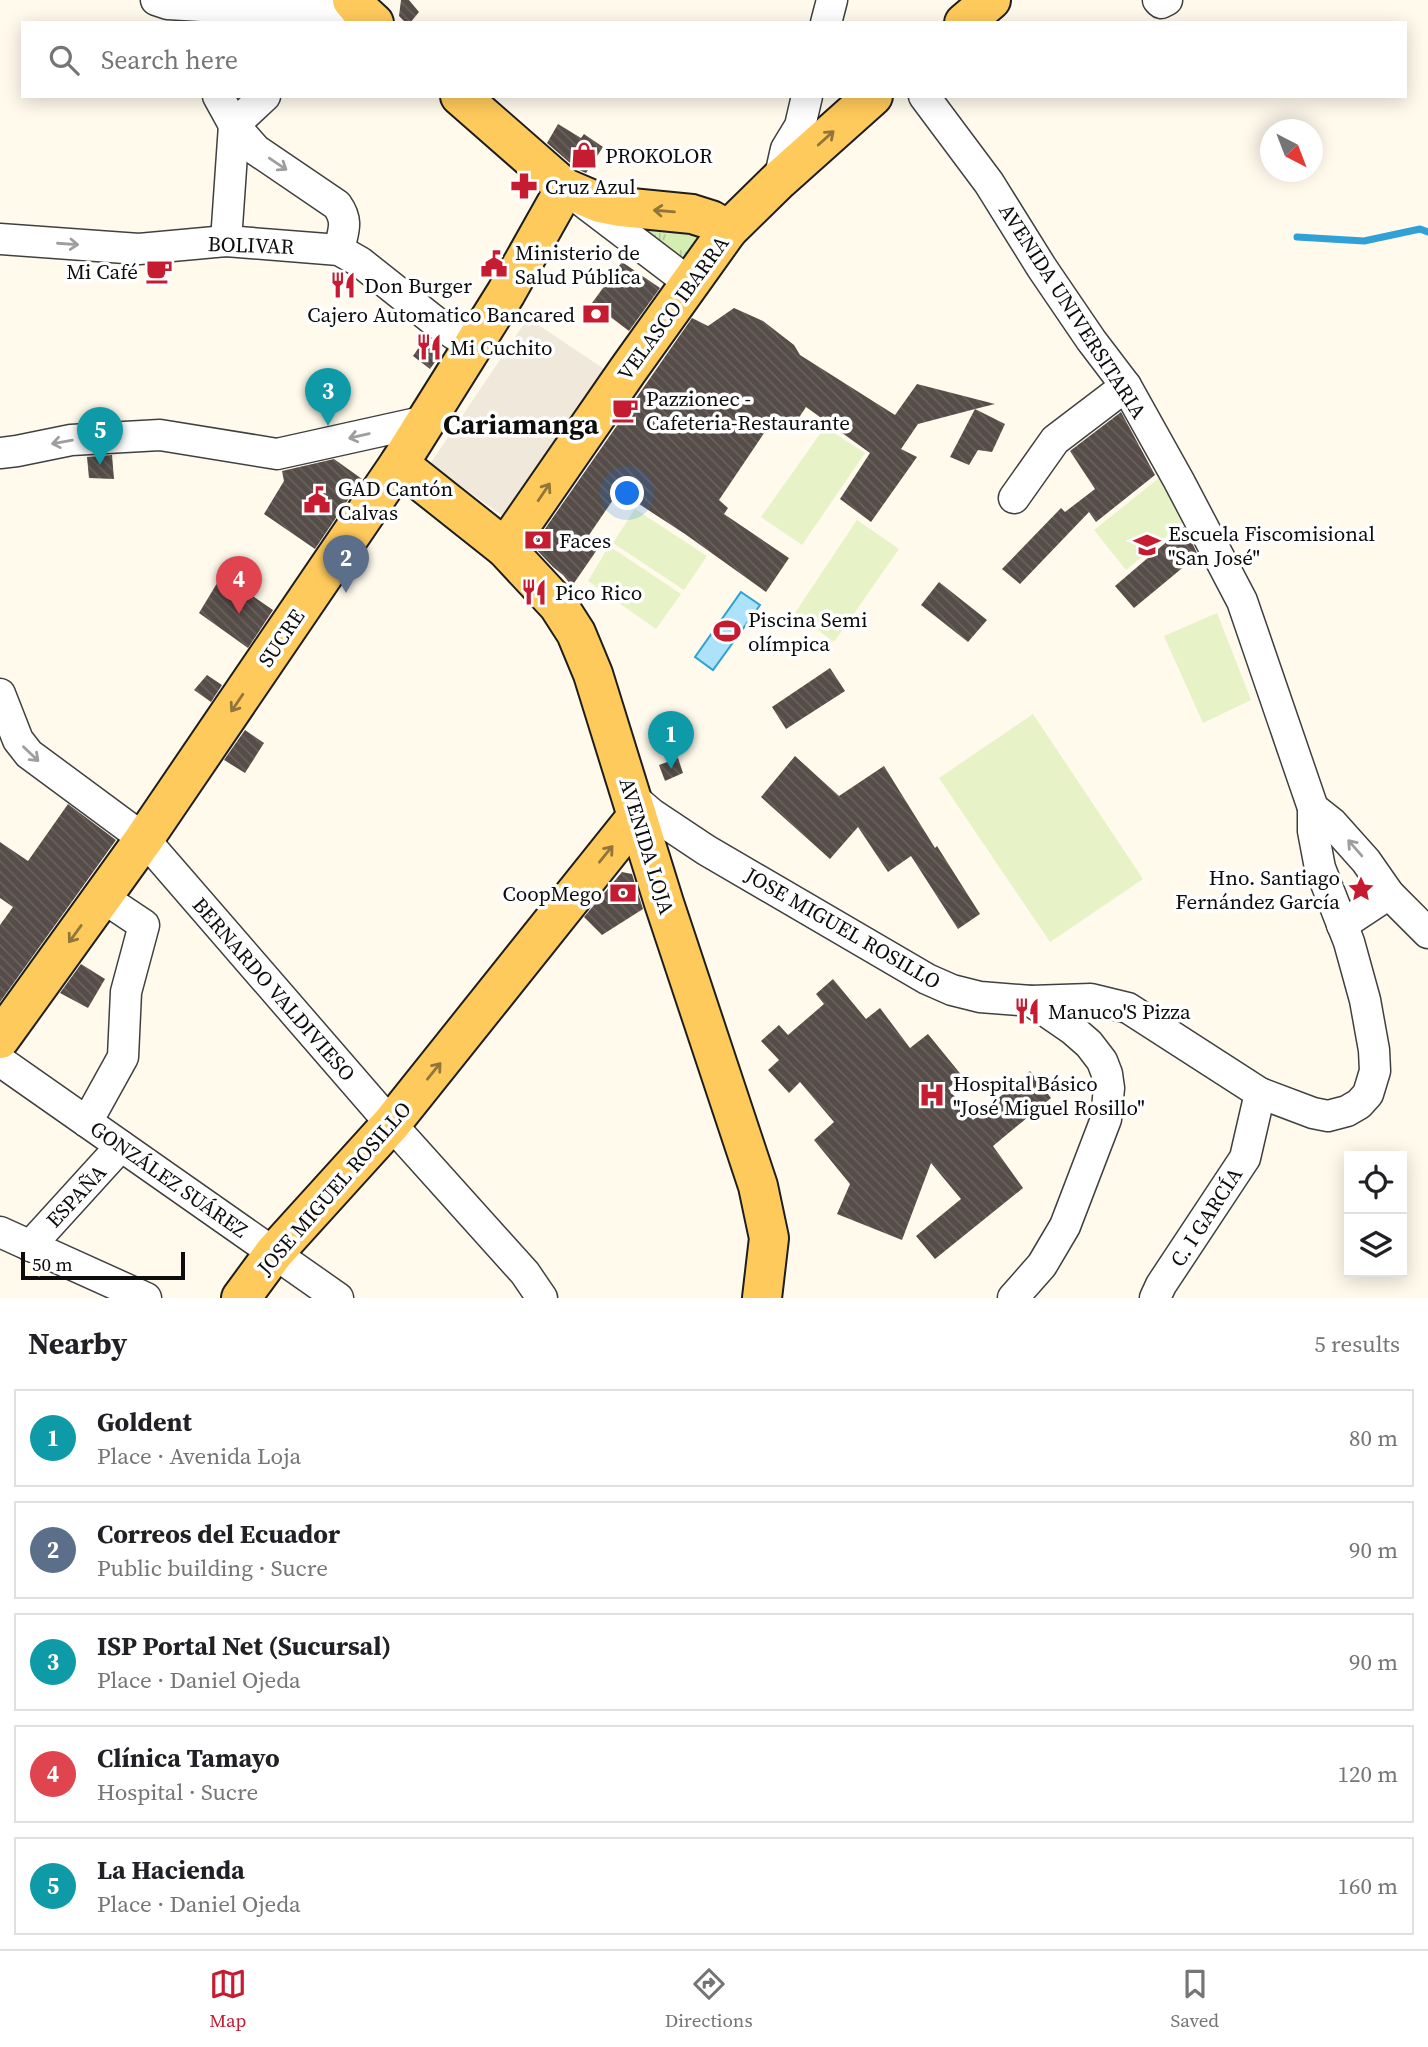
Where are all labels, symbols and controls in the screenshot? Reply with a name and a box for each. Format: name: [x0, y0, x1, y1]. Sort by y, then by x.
search box: [21, 21, 1407, 98]
icon: search: [45, 41, 83, 79]
text: Search here: [101, 42, 238, 78]
north arrow: [1260, 119, 1323, 182]
one-way arrow: [817, 130, 835, 146]
shop icon: PROKOLOR: [569, 140, 599, 170]
place label: PROKOLOR: [605, 141, 713, 170]
one-way arrow: [268, 157, 287, 172]
pharmacy icon: Cruz Azul: [509, 171, 539, 201]
place label: Cruz Azul: [545, 172, 636, 201]
street label: AVENIDA UNIVERSITARIA: [992, 198, 1154, 424]
one-way arrow: [653, 204, 676, 217]
street label: BOLIVAR: [207, 229, 295, 261]
street label: VELASCO IBARRA: [611, 230, 735, 386]
one-way arrow: [56, 238, 79, 251]
place label: Ministerio de Salud Pública: [515, 238, 642, 291]
public building icon: Ministerio de Salud Pública: [479, 249, 509, 279]
cafe icon: Mi Café: [144, 256, 174, 286]
place label: Mi Café: [66, 257, 138, 286]
restaurant icon: Don Burger: [328, 270, 358, 300]
place label: Don Burger: [364, 271, 472, 300]
bank icon: Cajero Automatico Bancared: [581, 299, 611, 329]
place label: Cajero Automatico Bancared: [307, 300, 575, 329]
restaurant icon: Mi Cuchito: [414, 332, 444, 362]
place label: Mi Cuchito: [450, 333, 552, 362]
pin: 3: [305, 368, 351, 426]
place label: Pazzionec - Cafeteria-Restaurante: [646, 384, 850, 437]
cafe icon: Pazzionec - Cafeteria-Restaurante: [610, 395, 640, 425]
district label: Cariamanga: [443, 405, 599, 443]
pin: 5: [77, 407, 123, 465]
one-way arrow: [348, 429, 371, 443]
one-way arrow: [51, 436, 74, 450]
place label: GAD Cantón Calvas: [338, 474, 453, 527]
your location: [610, 476, 644, 510]
one-way arrow: [537, 483, 551, 502]
public building icon: GAD Cantón Calvas: [302, 485, 332, 515]
place label: Escuela Fiscomisional "San José": [1168, 519, 1375, 572]
bank icon: Faces: [523, 525, 553, 555]
place label: Faces: [559, 526, 611, 555]
school or university icon: Escuela Fiscomisional "San José": [1132, 530, 1162, 560]
pin: 2: [323, 535, 369, 593]
pin: 4: [216, 556, 262, 614]
restaurant icon: Pico Rico: [519, 577, 549, 607]
place label: Pico Rico: [555, 578, 642, 607]
street label: SUCRE: [251, 603, 311, 673]
place label: Piscina Semi olímpica: [748, 605, 867, 658]
sports icon: Piscina Semi olímpica: [712, 616, 742, 646]
one-way arrow: [230, 693, 244, 712]
pin: 1: [648, 711, 694, 769]
one-way arrow: [22, 745, 39, 762]
street label: AVENIDA LOJA: [612, 774, 682, 918]
one-way arrow: [1347, 840, 1363, 858]
one-way arrow: [598, 846, 614, 864]
street label: JOSE MIGUEL ROSILLO: [739, 860, 946, 996]
place label: Hno. Santiago Fernández García: [1175, 863, 1340, 916]
place icon: Hno. Santiago Fernández García: [1346, 874, 1376, 904]
bank icon: CoopMego: [608, 878, 638, 908]
place label: CoopMego: [502, 879, 602, 908]
street label: BERNARDO VALDIVIESO: [186, 891, 362, 1087]
one-way arrow: [68, 924, 82, 943]
restaurant icon: Manuco'S Pizza: [1012, 996, 1042, 1026]
place label: Manuco'S Pizza: [1048, 997, 1191, 1026]
one-way arrow: [426, 1062, 441, 1080]
place label: Hospital Básico "José Miguel Rosillo": [953, 1069, 1145, 1122]
hospital icon: Hospital Básico "José Miguel Rosillo": [917, 1080, 947, 1110]
street label: JOSE MIGUEL ROSILLO: [250, 1095, 418, 1282]
street label: GONZÁLEZ SUÁREZ: [84, 1114, 254, 1245]
map controls: [1344, 1151, 1407, 1277]
button: locate: [1344, 1151, 1407, 1214]
street label: ESPAÑA: [39, 1158, 113, 1234]
street label: C. I GARCÍA: [1163, 1162, 1249, 1272]
button: layers: [1344, 1214, 1407, 1277]
scale bar: [21, 1249, 186, 1281]
text: 50 m: [32, 1251, 73, 1277]
text: Nearby: [28, 1323, 127, 1364]
text: 5 results: [1314, 1328, 1400, 1360]
text: Goldent: [97, 1404, 192, 1440]
text: 1: [47, 1422, 59, 1454]
text: 80 m: [1349, 1422, 1398, 1454]
text: Place · Avenida Loja: [97, 1440, 301, 1472]
text: Correos del Ecuador: [97, 1516, 340, 1552]
text: 2: [47, 1534, 59, 1566]
text: 90 m: [1349, 1534, 1398, 1566]
text: Public building · Sucre: [97, 1552, 328, 1584]
text: ISP Portal Net (Sucursal): [97, 1628, 391, 1664]
text: 3: [47, 1646, 59, 1678]
text: 90 m: [1349, 1646, 1398, 1678]
text: Place · Daniel Ojeda: [97, 1664, 301, 1696]
text: Clínica Tamayo: [97, 1740, 280, 1776]
text: 4: [47, 1758, 59, 1790]
text: 120 m: [1337, 1758, 1398, 1790]
text: Hospital · Sucre: [97, 1776, 258, 1808]
text: La Hacienda: [97, 1852, 245, 1888]
text: 5: [47, 1870, 59, 1902]
text: 160 m: [1337, 1870, 1398, 1902]
text: Place · Daniel Ojeda: [97, 1888, 301, 1920]
tab: Map: [209, 1965, 247, 2033]
tab: Directions: [665, 1965, 753, 2033]
tab: Saved: [1170, 1965, 1219, 2033]

